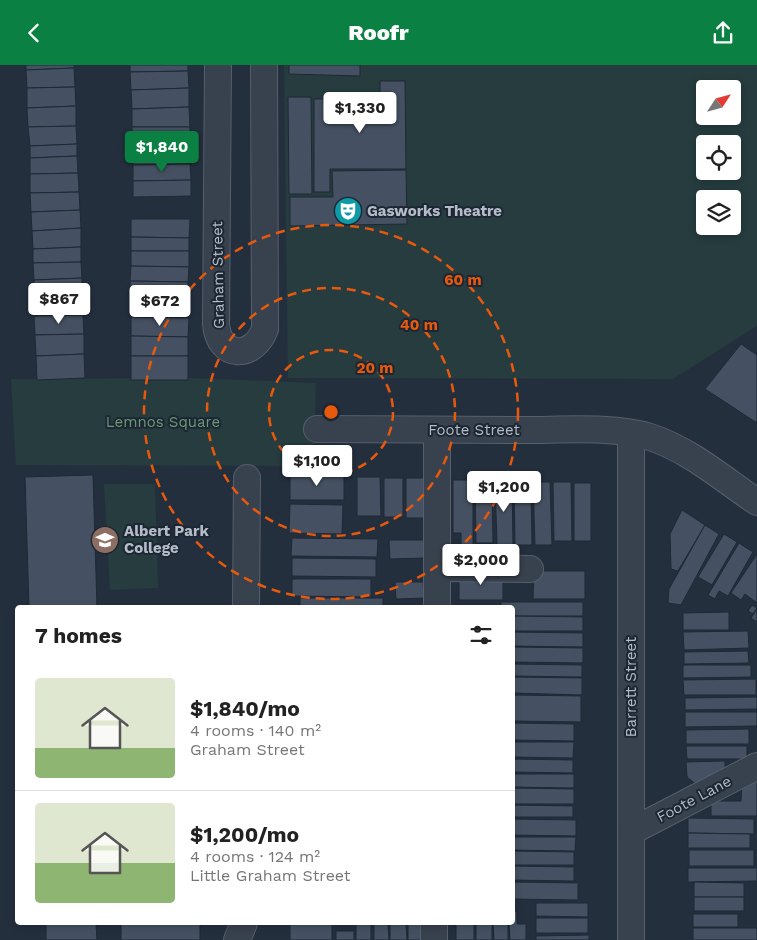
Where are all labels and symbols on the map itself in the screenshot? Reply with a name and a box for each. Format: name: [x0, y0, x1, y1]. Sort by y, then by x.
north arrow: [696, 80, 741, 125]
pin: $1,330: [319, 92, 401, 134]
pin: $1,840: [121, 131, 203, 173]
theatre icon: Gasworks Theatre: [333, 196, 363, 226]
place label: Gasworks Theatre: [367, 202, 502, 220]
street label: Graham Street: [208, 220, 228, 329]
text: 60 m: [444, 271, 482, 289]
pin: $867: [29, 283, 89, 325]
pin: $672: [130, 285, 190, 327]
text: 40 m: [400, 316, 438, 334]
text: 20 m: [356, 359, 394, 377]
centre of rings: [322, 403, 340, 421]
park label: Lemnos Square: [106, 413, 220, 431]
street label: Foote Street: [428, 421, 520, 439]
pin: $1,100: [276, 445, 358, 487]
pin: $1,200: [463, 471, 545, 513]
place label: Albert Park College: [124, 522, 209, 557]
school or university icon: Albert Park College: [90, 525, 120, 555]
pin: $2,000: [440, 543, 522, 586]
street label: Barrett Street: [622, 636, 640, 737]
street label: Foote Lane: [654, 772, 734, 826]

